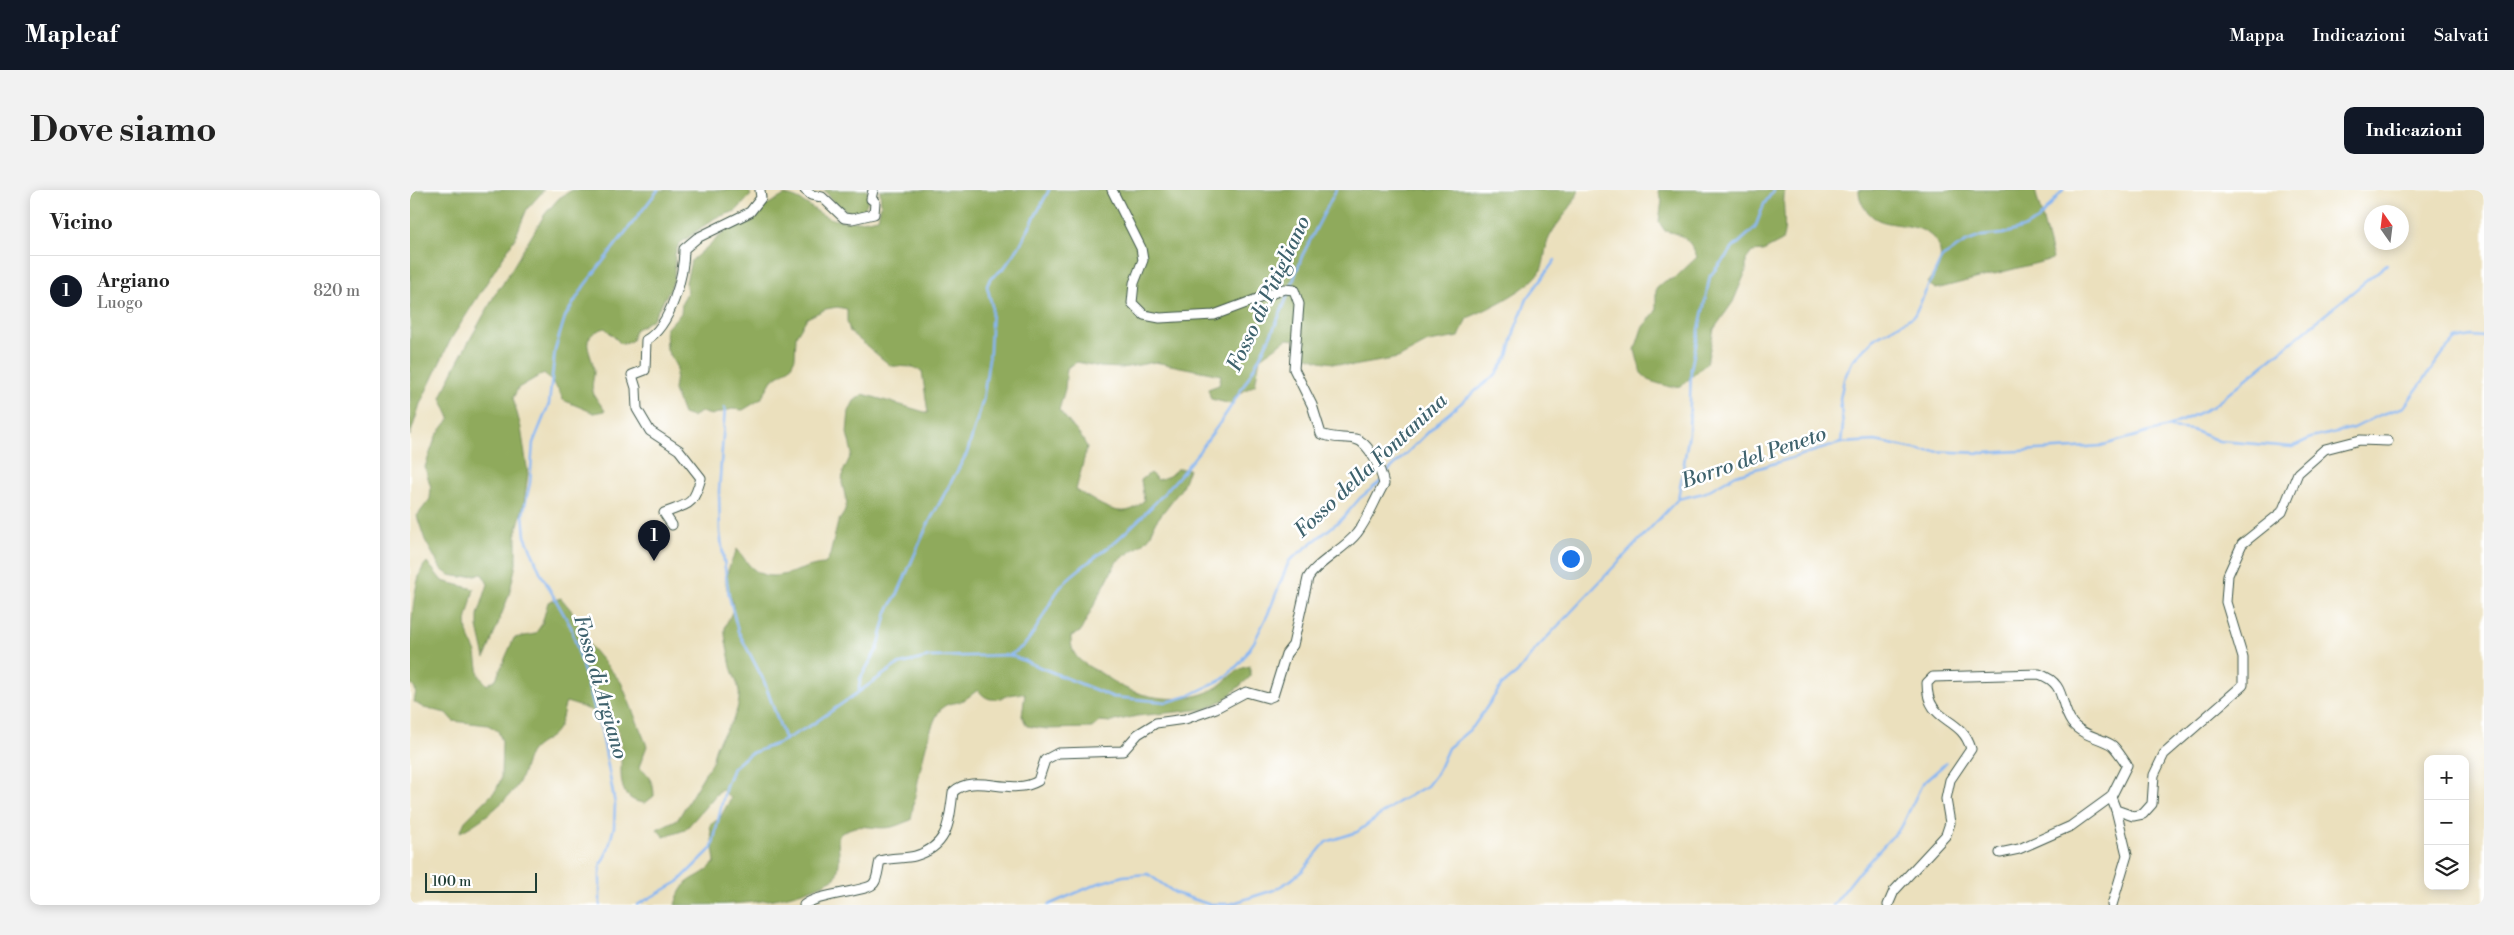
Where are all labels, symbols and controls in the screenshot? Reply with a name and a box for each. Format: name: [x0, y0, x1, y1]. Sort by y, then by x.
text: Mapleaf: [25, 20, 118, 50]
text: Mappa: [2230, 24, 2284, 47]
text: Indicazioni: [2312, 24, 2406, 47]
text: Salvati: [2434, 24, 2489, 47]
button: Indicazioni: [2344, 107, 2484, 154]
text: Dove siamo: [30, 109, 217, 152]
north arrow: [2364, 205, 2409, 250]
text: Vicino: [50, 210, 113, 236]
water label: Fosso di Pitigliano: [1222, 212, 1316, 376]
text: Argiano: [97, 269, 170, 293]
text: 1: [62, 281, 70, 301]
text: 820 m: [313, 281, 360, 301]
text: Luogo: [97, 293, 143, 313]
water label: Fosso della Fontanina: [1289, 388, 1453, 544]
water label: Borro del Peneto: [1677, 421, 1830, 495]
pin: 1: [638, 520, 670, 561]
your location: [1558, 546, 1584, 572]
water label: Fosso di Argiano: [567, 612, 633, 762]
map controls: [2424, 755, 2469, 890]
button: +: [2424, 755, 2469, 800]
button: −: [2424, 800, 2469, 845]
button: layers: [2424, 845, 2469, 890]
scale bar: [425, 870, 538, 893]
text: 100 m: [432, 873, 471, 891]

